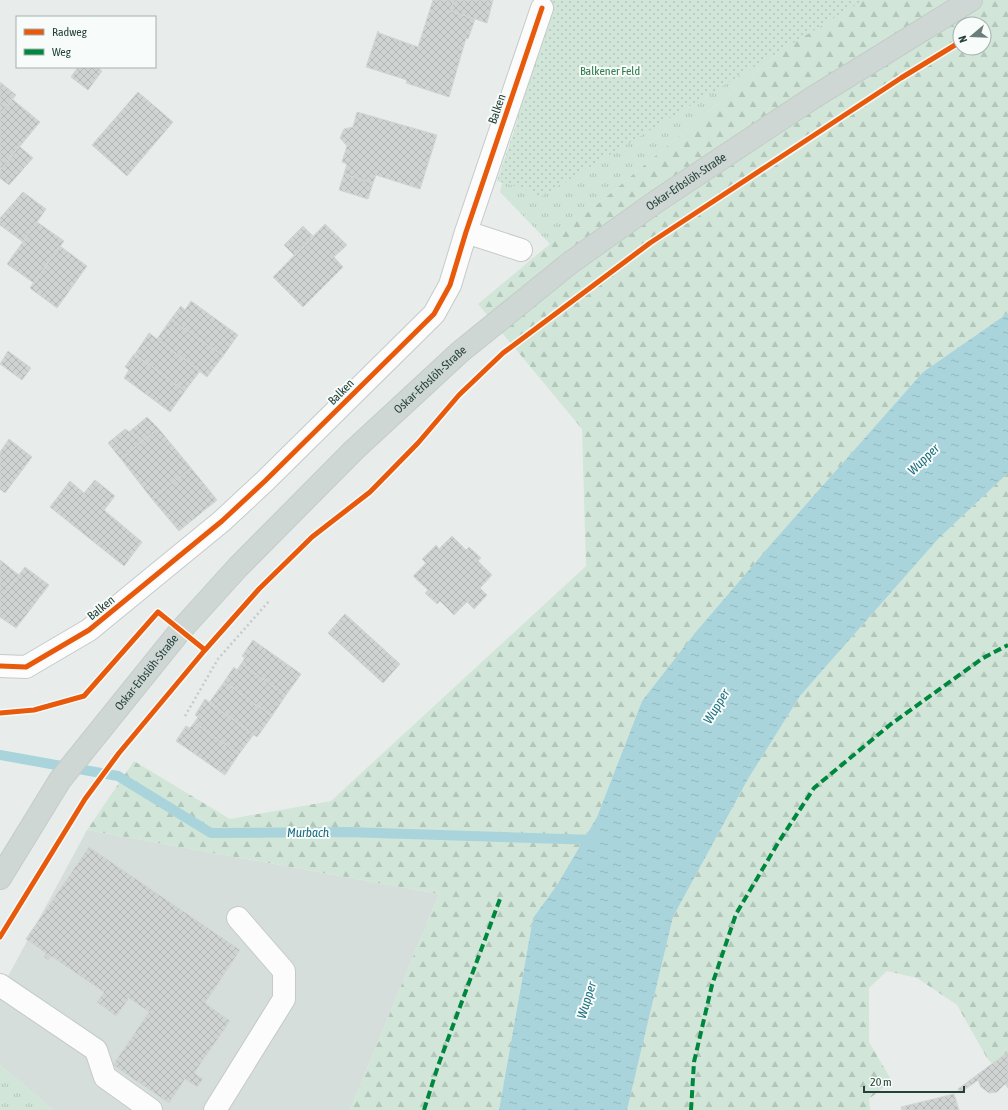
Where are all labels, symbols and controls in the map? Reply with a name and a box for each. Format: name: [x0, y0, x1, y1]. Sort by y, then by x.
legend: [16, 16, 156, 68]
north arrow: [952, 16, 992, 56]
text: Radweg: [52, 25, 88, 39]
text: N: [956, 34, 969, 44]
text: Weg: [52, 45, 72, 59]
park label: Balkener Feld: [580, 64, 640, 78]
street label: Balken: [485, 92, 509, 126]
street label: Oskar-Erbslöh-Straße: [643, 150, 729, 214]
street label: Oskar-Erbslöh-Straße: [391, 343, 469, 416]
street label: Balken: [325, 376, 357, 408]
water label: Wupper: [905, 440, 943, 478]
street label: Balken: [85, 593, 117, 623]
street label: Oskar-Erbslöh-Straße: [112, 632, 181, 713]
water label: Wupper: [700, 685, 733, 726]
water label: Murbach: [287, 825, 330, 840]
water label: Wupper: [574, 979, 599, 1020]
scale bar: [864, 1068, 964, 1094]
text: 20 m: [870, 1075, 892, 1089]

